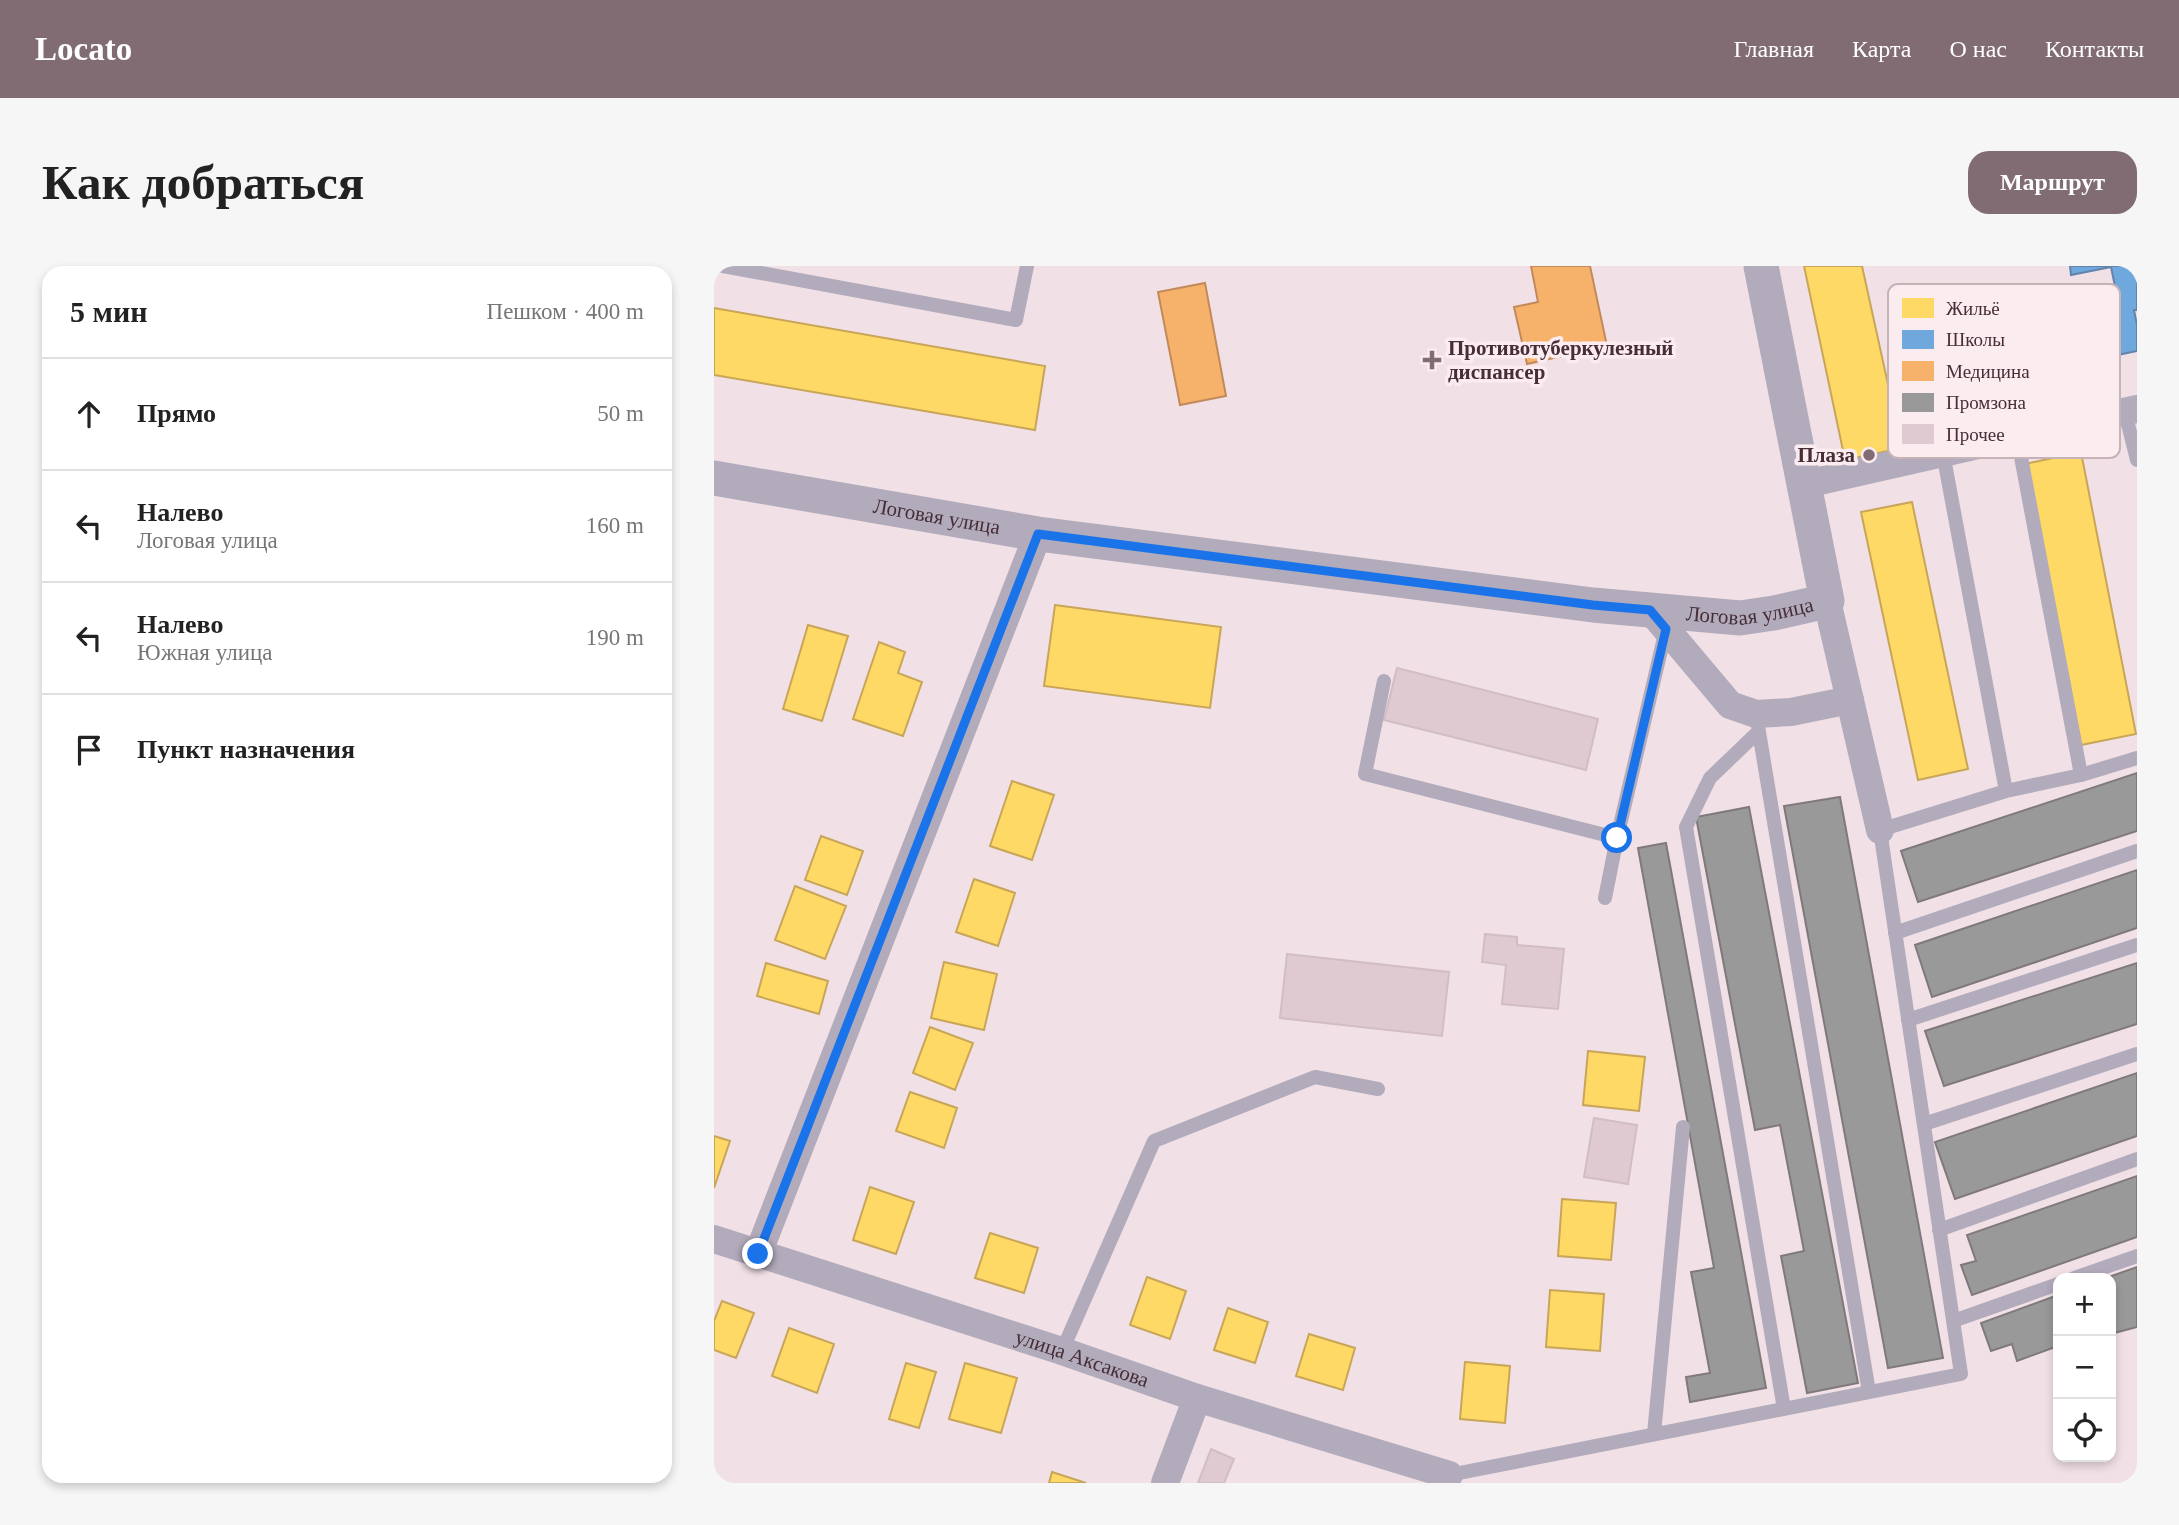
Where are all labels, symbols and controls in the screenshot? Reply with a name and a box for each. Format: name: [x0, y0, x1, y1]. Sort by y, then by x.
text: Locato: [35, 31, 132, 67]
text: Главная: [1733, 36, 1814, 62]
text: Карта: [1852, 36, 1911, 62]
text: О нас: [1949, 36, 2007, 62]
text: Контакты: [2045, 36, 2144, 62]
button: Маршрут: [1968, 151, 2137, 214]
text: Как добраться: [42, 155, 364, 210]
legend: [1888, 284, 2120, 458]
text: 5 мин: [70, 295, 148, 328]
text: Жильё: [1946, 298, 2000, 319]
text: Пешком · 400 m: [487, 299, 644, 324]
text: Школы: [1946, 329, 2005, 350]
place label: Противотуберкулезный диспансер: [1448, 336, 1673, 384]
marker: Противотуберкулезный диспансер: [1422, 350, 1442, 370]
text: Медицина: [1946, 361, 2030, 382]
text: Промзона: [1946, 392, 2026, 413]
icon: ahead: [70, 395, 108, 433]
text: Прямо: [137, 399, 216, 428]
text: 50 m: [597, 401, 644, 426]
text: Прочее: [1946, 424, 2005, 445]
place label: Плаза: [1797, 443, 1855, 467]
marker: Плаза: [1861, 447, 1877, 463]
street label: Логовая улица: [871, 494, 1003, 539]
text: Налево: [137, 498, 223, 527]
icon: left: [70, 507, 108, 545]
text: 160 m: [586, 513, 644, 538]
text: Логовая улица: [137, 528, 278, 553]
street label: Логовая улица: [1685, 592, 1816, 630]
text: Налево: [137, 610, 223, 639]
icon: left: [70, 619, 108, 657]
text: 190 m: [586, 625, 644, 650]
text: Южная улица: [137, 640, 272, 665]
icon: arrive: [70, 731, 108, 769]
text: Пункт назначения: [137, 735, 355, 764]
route start: [1601, 822, 1632, 853]
route end: [742, 1238, 773, 1269]
map controls: [2053, 1273, 2116, 1462]
button: +: [2053, 1273, 2116, 1336]
street label: улица Аксакова: [1012, 1325, 1153, 1393]
button: −: [2053, 1336, 2116, 1399]
button: locate: [2053, 1399, 2116, 1462]

